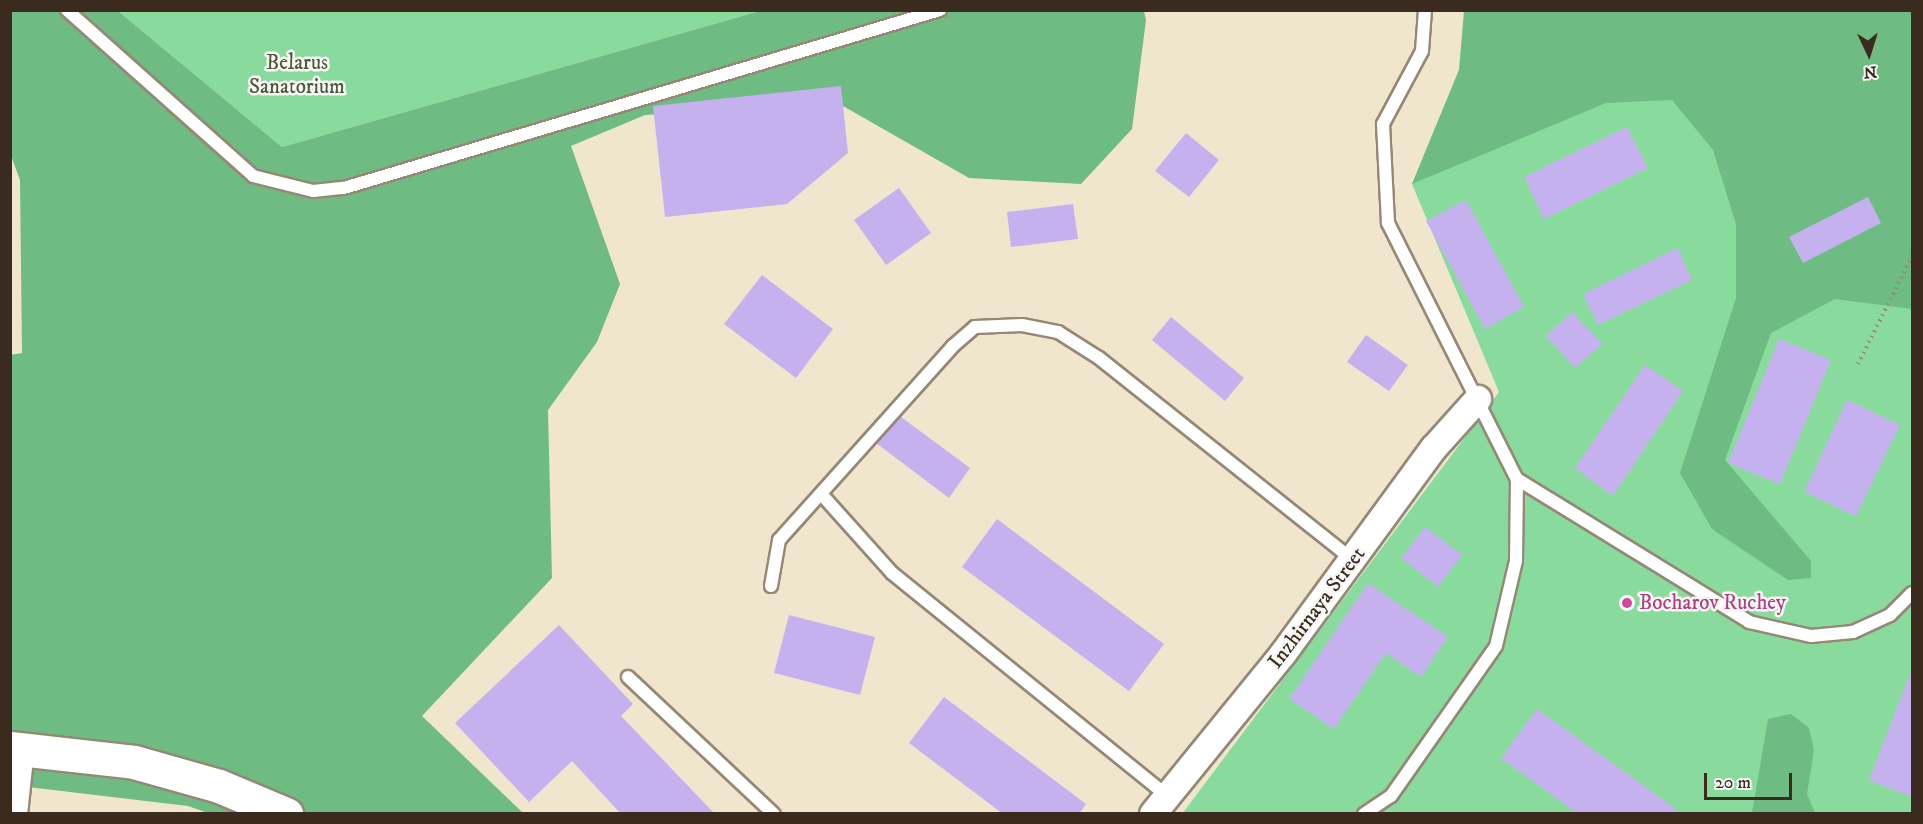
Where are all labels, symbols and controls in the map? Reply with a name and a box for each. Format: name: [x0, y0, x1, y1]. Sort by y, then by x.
north arrow: [1839, 24, 1899, 84]
park label: Belarus Sanatorium: [249, 50, 345, 100]
text: N: [1863, 62, 1878, 82]
street label: Inzhirnaya Street: [1263, 542, 1371, 674]
place label: Bocharov Ruchey: [1639, 590, 1786, 616]
marker: Bocharov Ruchey: [1620, 596, 1634, 610]
scale bar: [1707, 761, 1796, 799]
text: 20 m: [1715, 772, 1751, 794]

